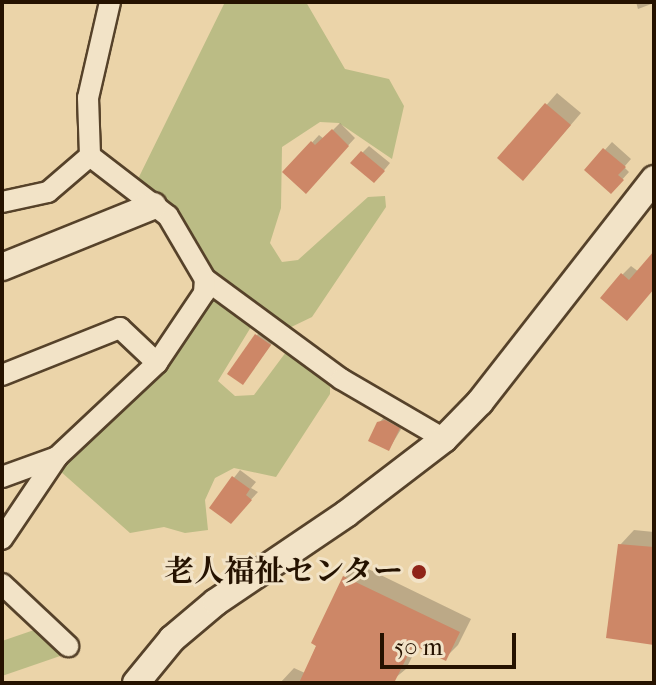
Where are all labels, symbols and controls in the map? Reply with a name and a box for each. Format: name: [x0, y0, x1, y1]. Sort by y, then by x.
place label: 老人福祉センター: [163, 554, 403, 590]
marker: 老人福祉センター: [410, 563, 428, 581]
scale bar: [384, 617, 520, 667]
text: 50 m: [394, 633, 443, 661]

